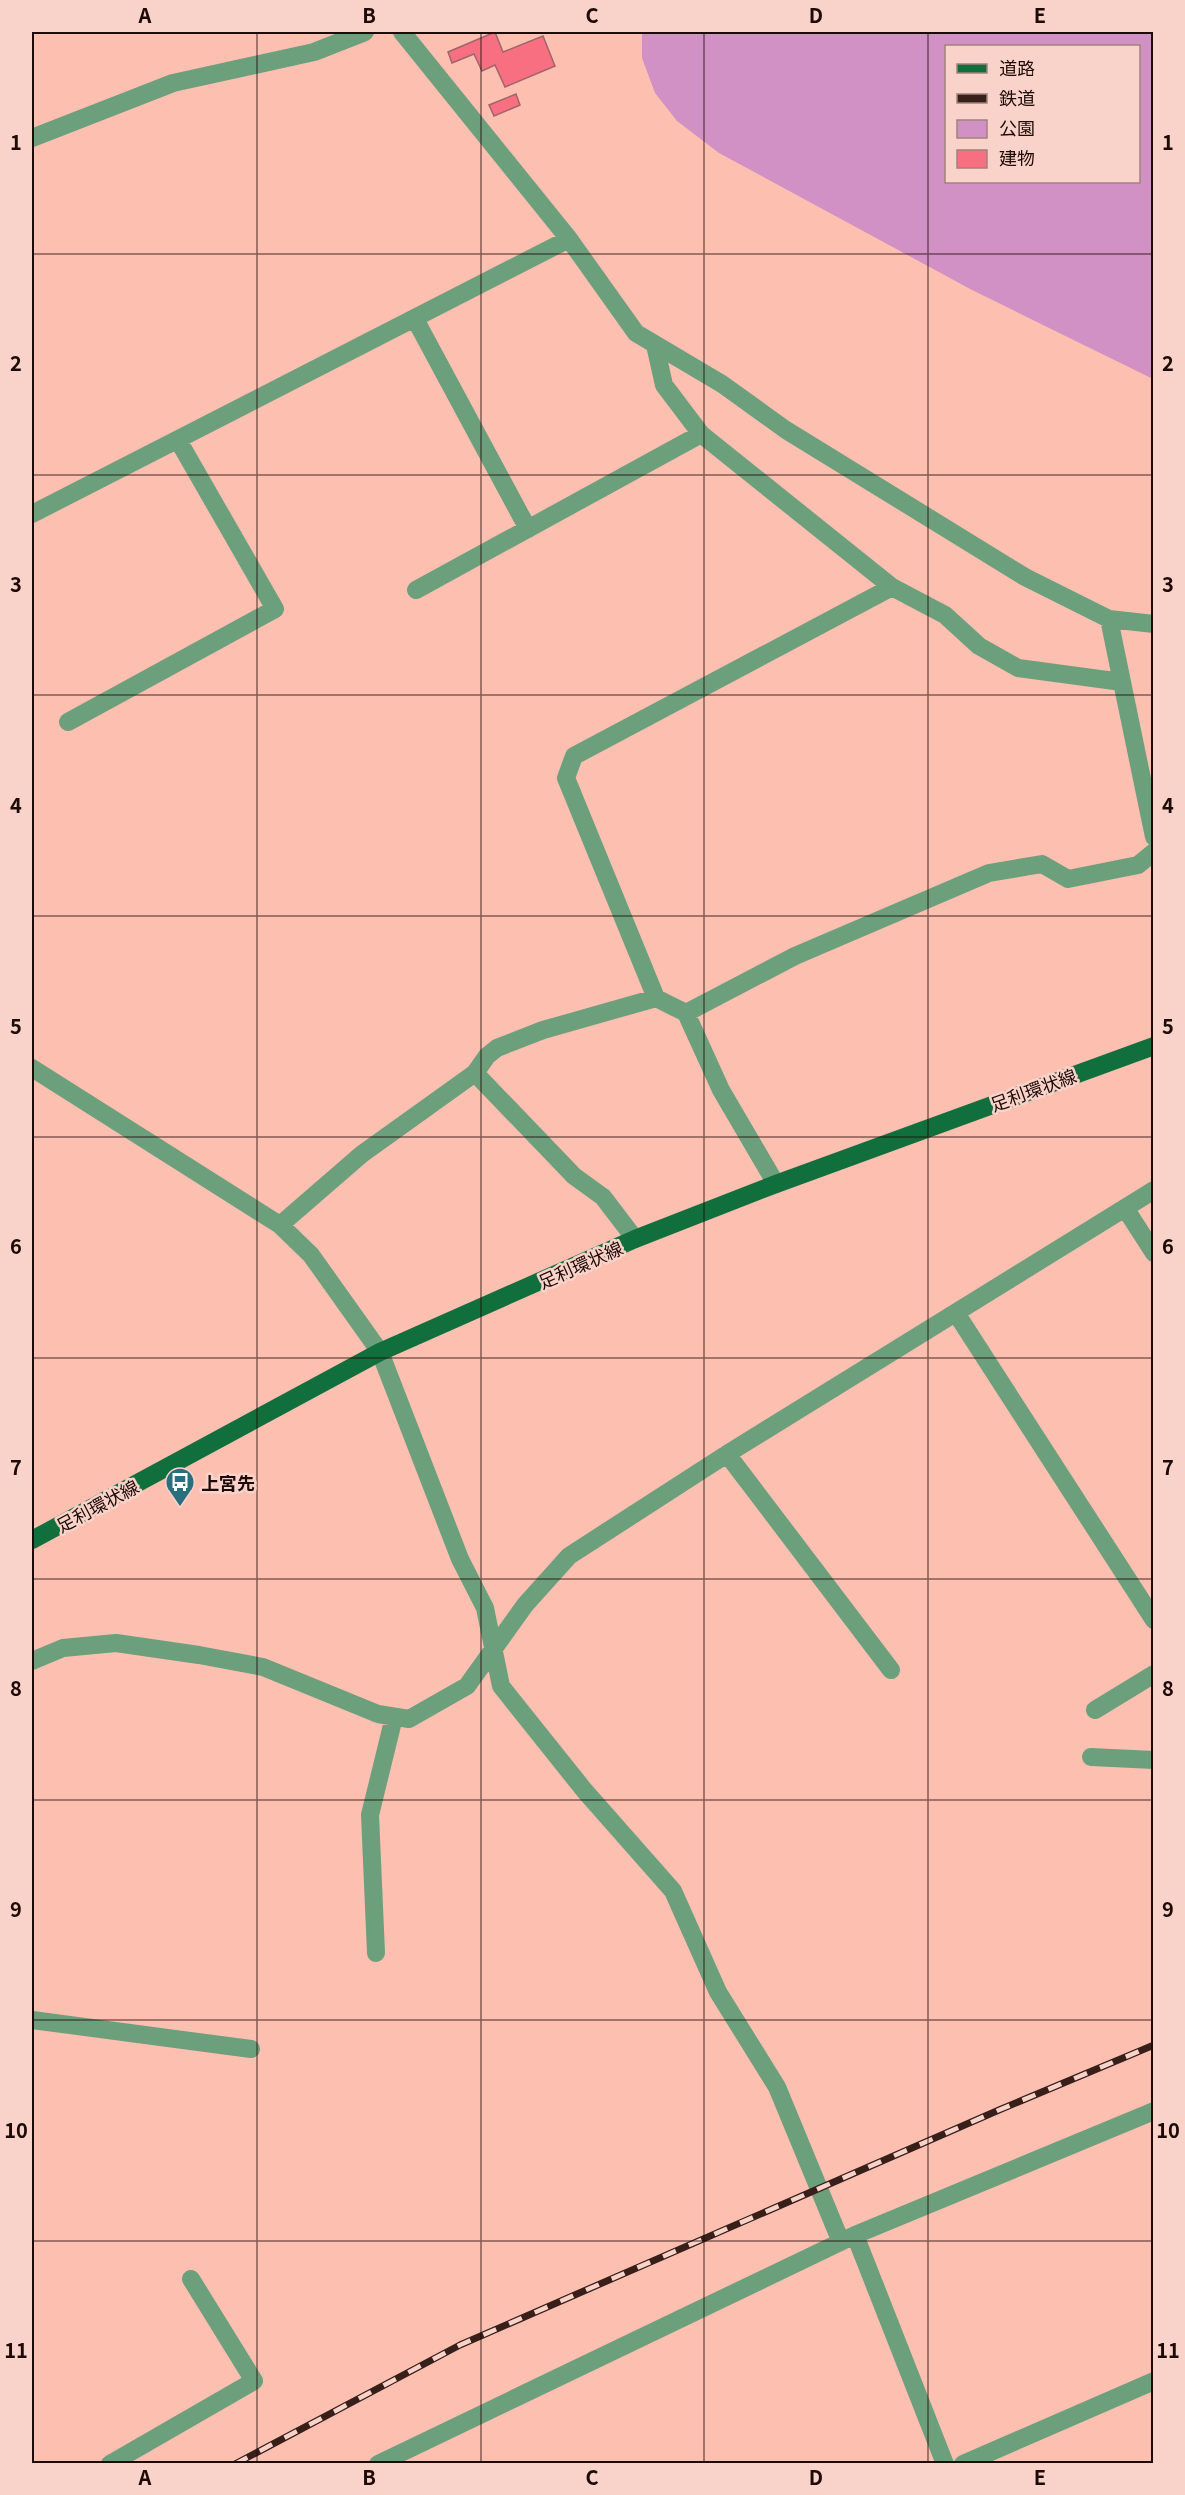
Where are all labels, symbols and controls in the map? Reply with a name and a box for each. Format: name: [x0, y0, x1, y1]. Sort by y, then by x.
text: A: [138, 0, 152, 29]
text: B: [362, 0, 376, 29]
text: C: [585, 0, 599, 29]
text: D: [809, 0, 823, 29]
text: E: [1034, 0, 1046, 29]
legend: [945, 45, 1140, 183]
text: 道路: [999, 54, 1035, 80]
text: 鉄道: [999, 84, 1035, 110]
text: 公園: [999, 114, 1035, 140]
text: 1: [10, 127, 22, 156]
text: 1: [1162, 127, 1174, 156]
text: 建物: [999, 144, 1035, 170]
text: 2: [10, 348, 22, 377]
text: 2: [1162, 348, 1174, 377]
text: 3: [10, 569, 22, 598]
text: 3: [1162, 569, 1174, 598]
text: 4: [10, 790, 22, 819]
text: 4: [1162, 790, 1174, 819]
text: 5: [10, 1011, 22, 1040]
text: 5: [1162, 1011, 1174, 1040]
street label: 足利環状線: [986, 1061, 1080, 1117]
text: 6: [10, 1231, 22, 1260]
text: 6: [1162, 1231, 1174, 1260]
street label: 足利環状線: [534, 1234, 626, 1294]
text: 7: [10, 1452, 22, 1481]
text: 7: [1162, 1452, 1174, 1481]
bus stop icon: 上宮先: [164, 1466, 196, 1508]
place label: 上宮先: [201, 1469, 255, 1495]
street label: 足利環状線: [51, 1472, 143, 1538]
text: 8: [10, 1673, 22, 1702]
text: 8: [1162, 1673, 1174, 1702]
text: 9: [10, 1894, 22, 1923]
text: 9: [1162, 1894, 1174, 1923]
text: 10: [4, 2115, 28, 2144]
text: 10: [1156, 2115, 1180, 2144]
text: 11: [4, 2335, 28, 2364]
text: 11: [1156, 2335, 1180, 2364]
text: A: [138, 2462, 152, 2491]
text: B: [362, 2462, 376, 2491]
text: C: [585, 2462, 599, 2491]
text: D: [809, 2462, 823, 2491]
text: E: [1034, 2462, 1046, 2491]

